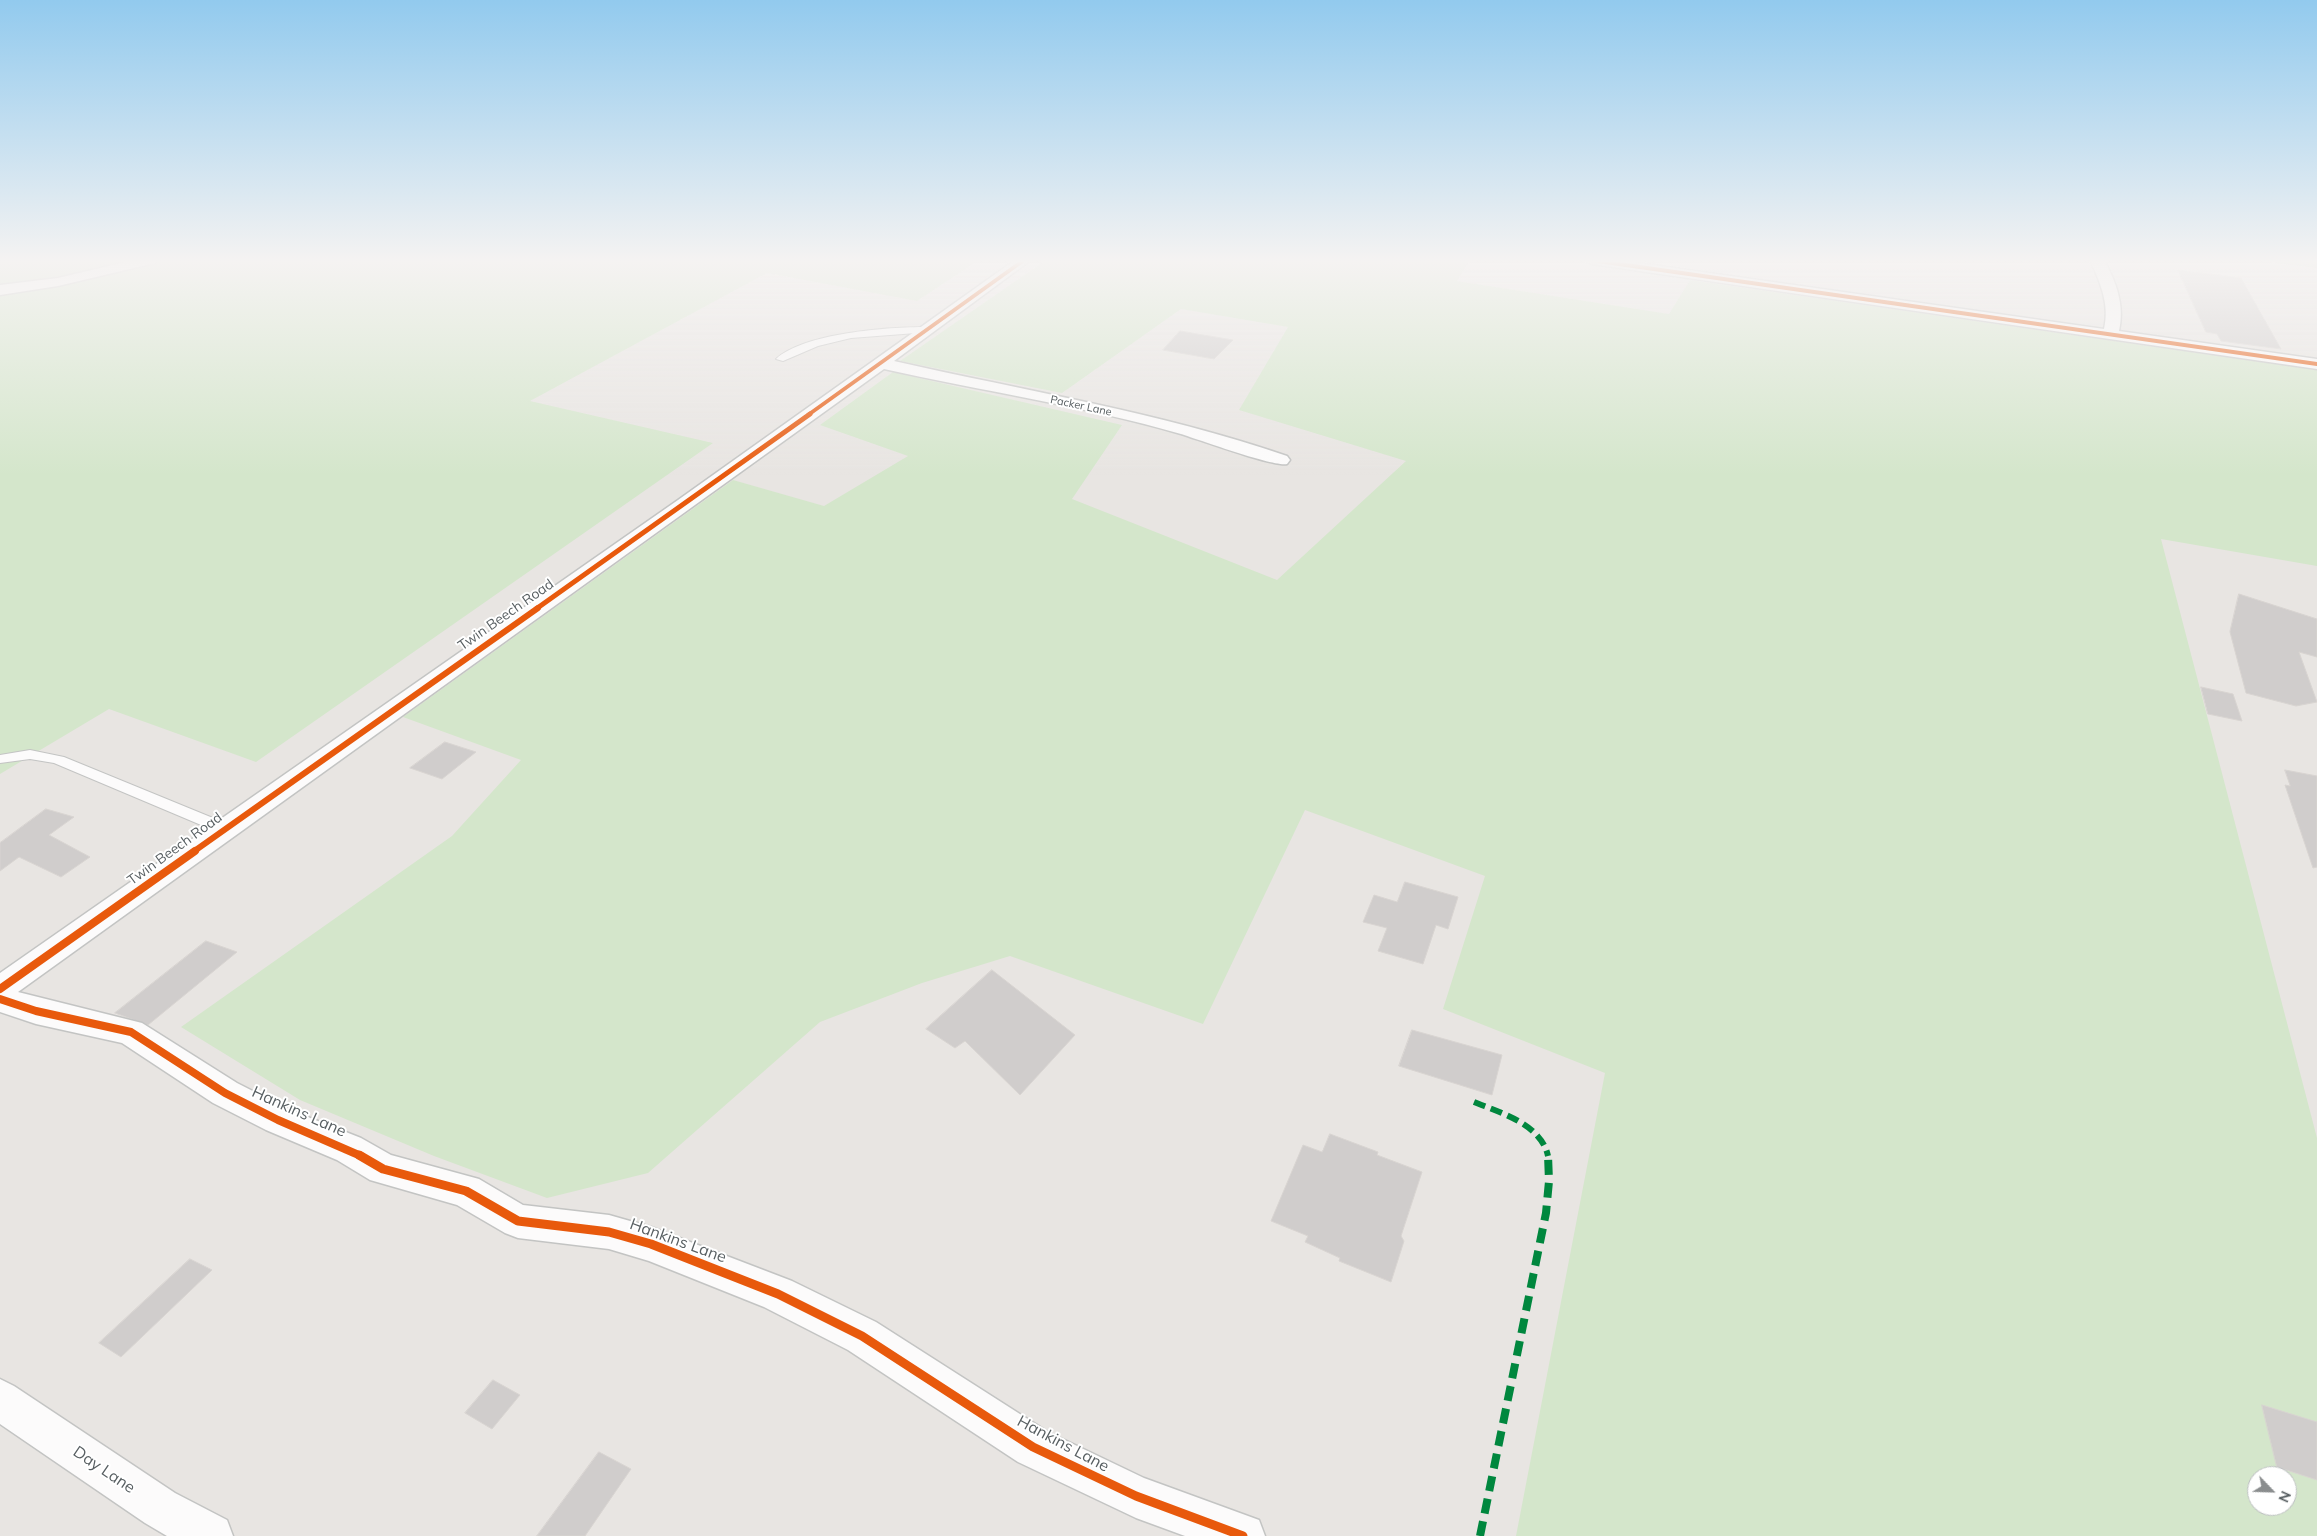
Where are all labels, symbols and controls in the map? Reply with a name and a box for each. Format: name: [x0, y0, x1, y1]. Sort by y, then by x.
street label: Packer Lane: [1049, 393, 1113, 419]
street label: Twin Beech Road: [455, 576, 557, 654]
street label: Twin Beech Road: [124, 809, 226, 889]
street label: Hankins Lane: [249, 1083, 349, 1141]
street label: Hankins Lane: [627, 1215, 729, 1267]
street label: Hankins Lane: [1014, 1412, 1112, 1476]
street label: Day Lane: [69, 1442, 139, 1498]
north arrow: [2247, 1466, 2297, 1516]
text: N: [2274, 1488, 2295, 1505]

